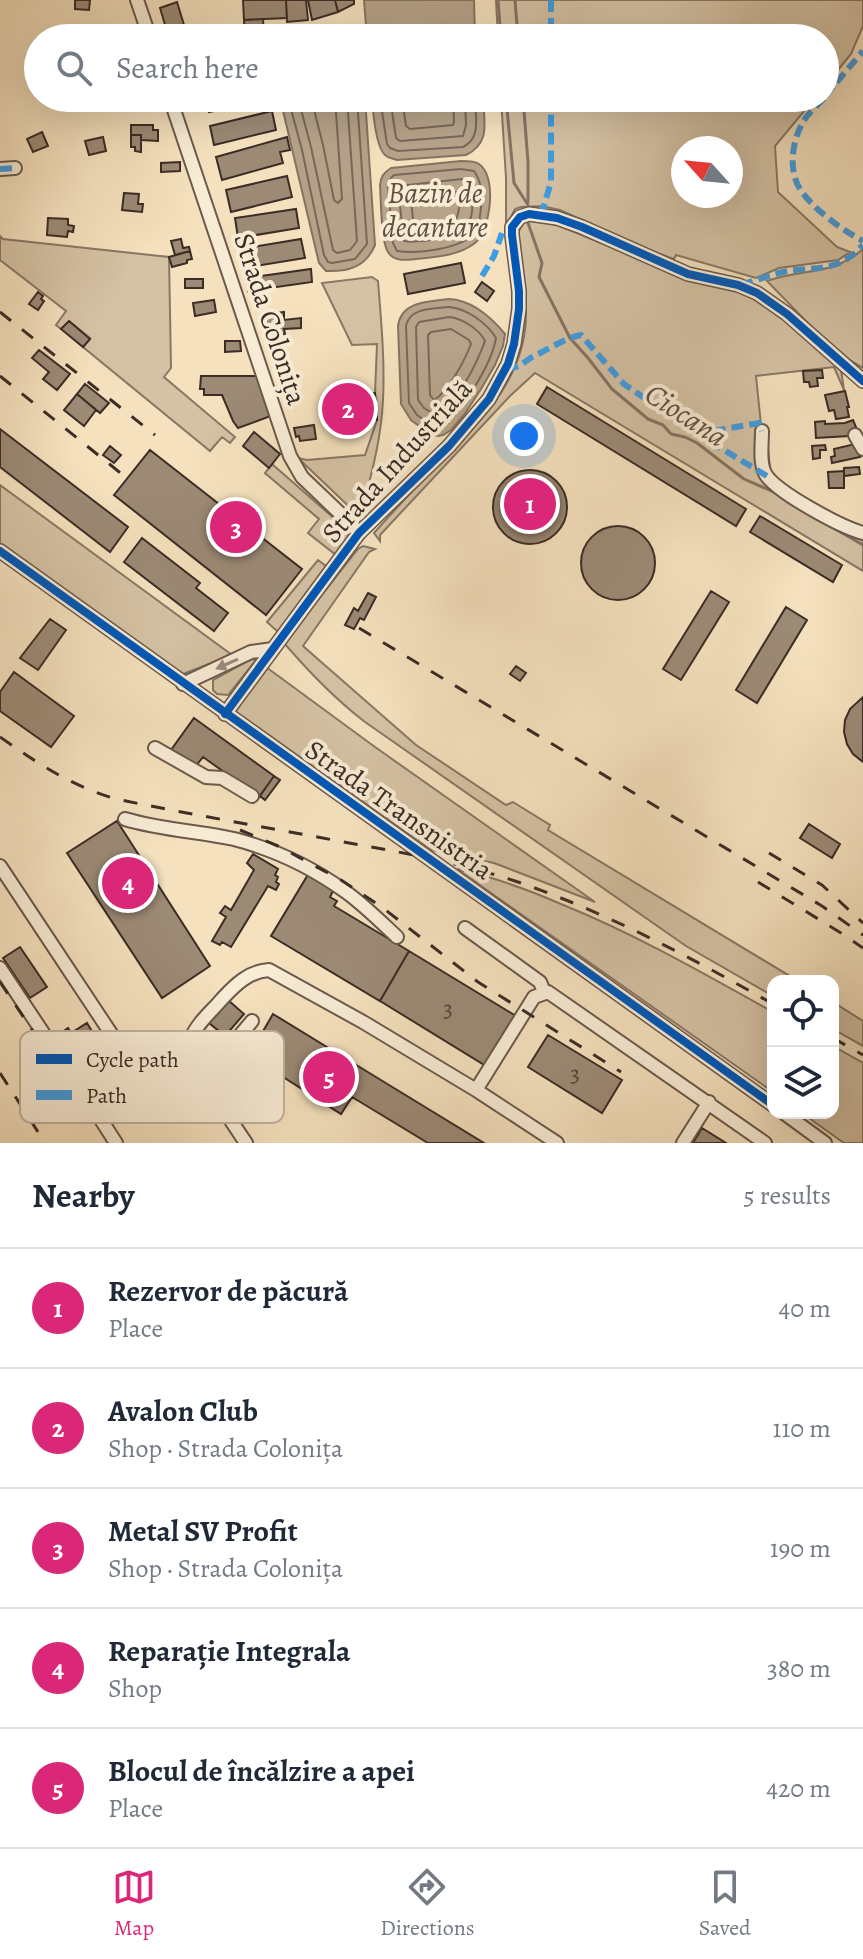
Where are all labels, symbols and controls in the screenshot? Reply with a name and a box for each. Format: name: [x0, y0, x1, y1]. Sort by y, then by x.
search box: [24, 24, 839, 112]
icon: search: [52, 46, 96, 90]
text: Search here: [116, 48, 259, 88]
north arrow: [671, 136, 743, 208]
water label: Bazin de decantare: [382, 173, 488, 247]
street label: Strada Colonița: [224, 228, 316, 410]
street label: Strada Industrială: [313, 371, 481, 551]
water label: Ciocana: [637, 374, 735, 456]
pin: 2: [322, 379, 374, 439]
your location: [504, 416, 544, 456]
pin: 1: [504, 474, 556, 534]
pin: 3: [210, 497, 262, 557]
one-way arrow: [215, 657, 239, 670]
street label: Strada Transnistria: [298, 731, 500, 889]
pin: 4: [102, 853, 154, 913]
map controls: [767, 975, 839, 1119]
button: locate: [767, 975, 839, 1047]
house number: 3: [443, 993, 453, 1025]
legend: [20, 1031, 284, 1123]
text: Cycle path: [86, 1045, 179, 1075]
pin: 5: [303, 1047, 355, 1107]
button: layers: [767, 1047, 839, 1119]
house number: 3: [570, 1058, 580, 1090]
text: Path: [86, 1081, 127, 1111]
text: Nearby: [32, 1172, 135, 1219]
text: 5 results: [743, 1178, 831, 1213]
text: Rezervor de păcură: [108, 1271, 349, 1311]
text: 1: [53, 1291, 63, 1326]
text: 40 m: [779, 1291, 831, 1326]
text: Place: [108, 1311, 163, 1346]
text: Avalon Club: [108, 1391, 258, 1431]
text: 2: [52, 1411, 64, 1446]
text: 110 m: [773, 1411, 831, 1446]
text: Shop · Strada Colonița: [108, 1431, 343, 1466]
text: Metal SV Profit: [108, 1511, 298, 1551]
text: 3: [52, 1531, 64, 1566]
text: 190 m: [770, 1531, 831, 1566]
text: Shop · Strada Colonița: [108, 1551, 343, 1586]
text: Reparație Integrala: [108, 1631, 350, 1671]
text: 4: [52, 1651, 64, 1686]
text: 380 m: [767, 1651, 831, 1686]
text: Shop: [108, 1671, 162, 1706]
text: Blocul de încălzire a apei: [108, 1751, 415, 1791]
text: 5: [52, 1771, 64, 1806]
text: 420 m: [766, 1771, 831, 1806]
text: Place: [108, 1791, 163, 1826]
tab: Map: [112, 1865, 156, 1943]
tab: Directions: [380, 1865, 475, 1943]
tab: Saved: [699, 1865, 751, 1943]

